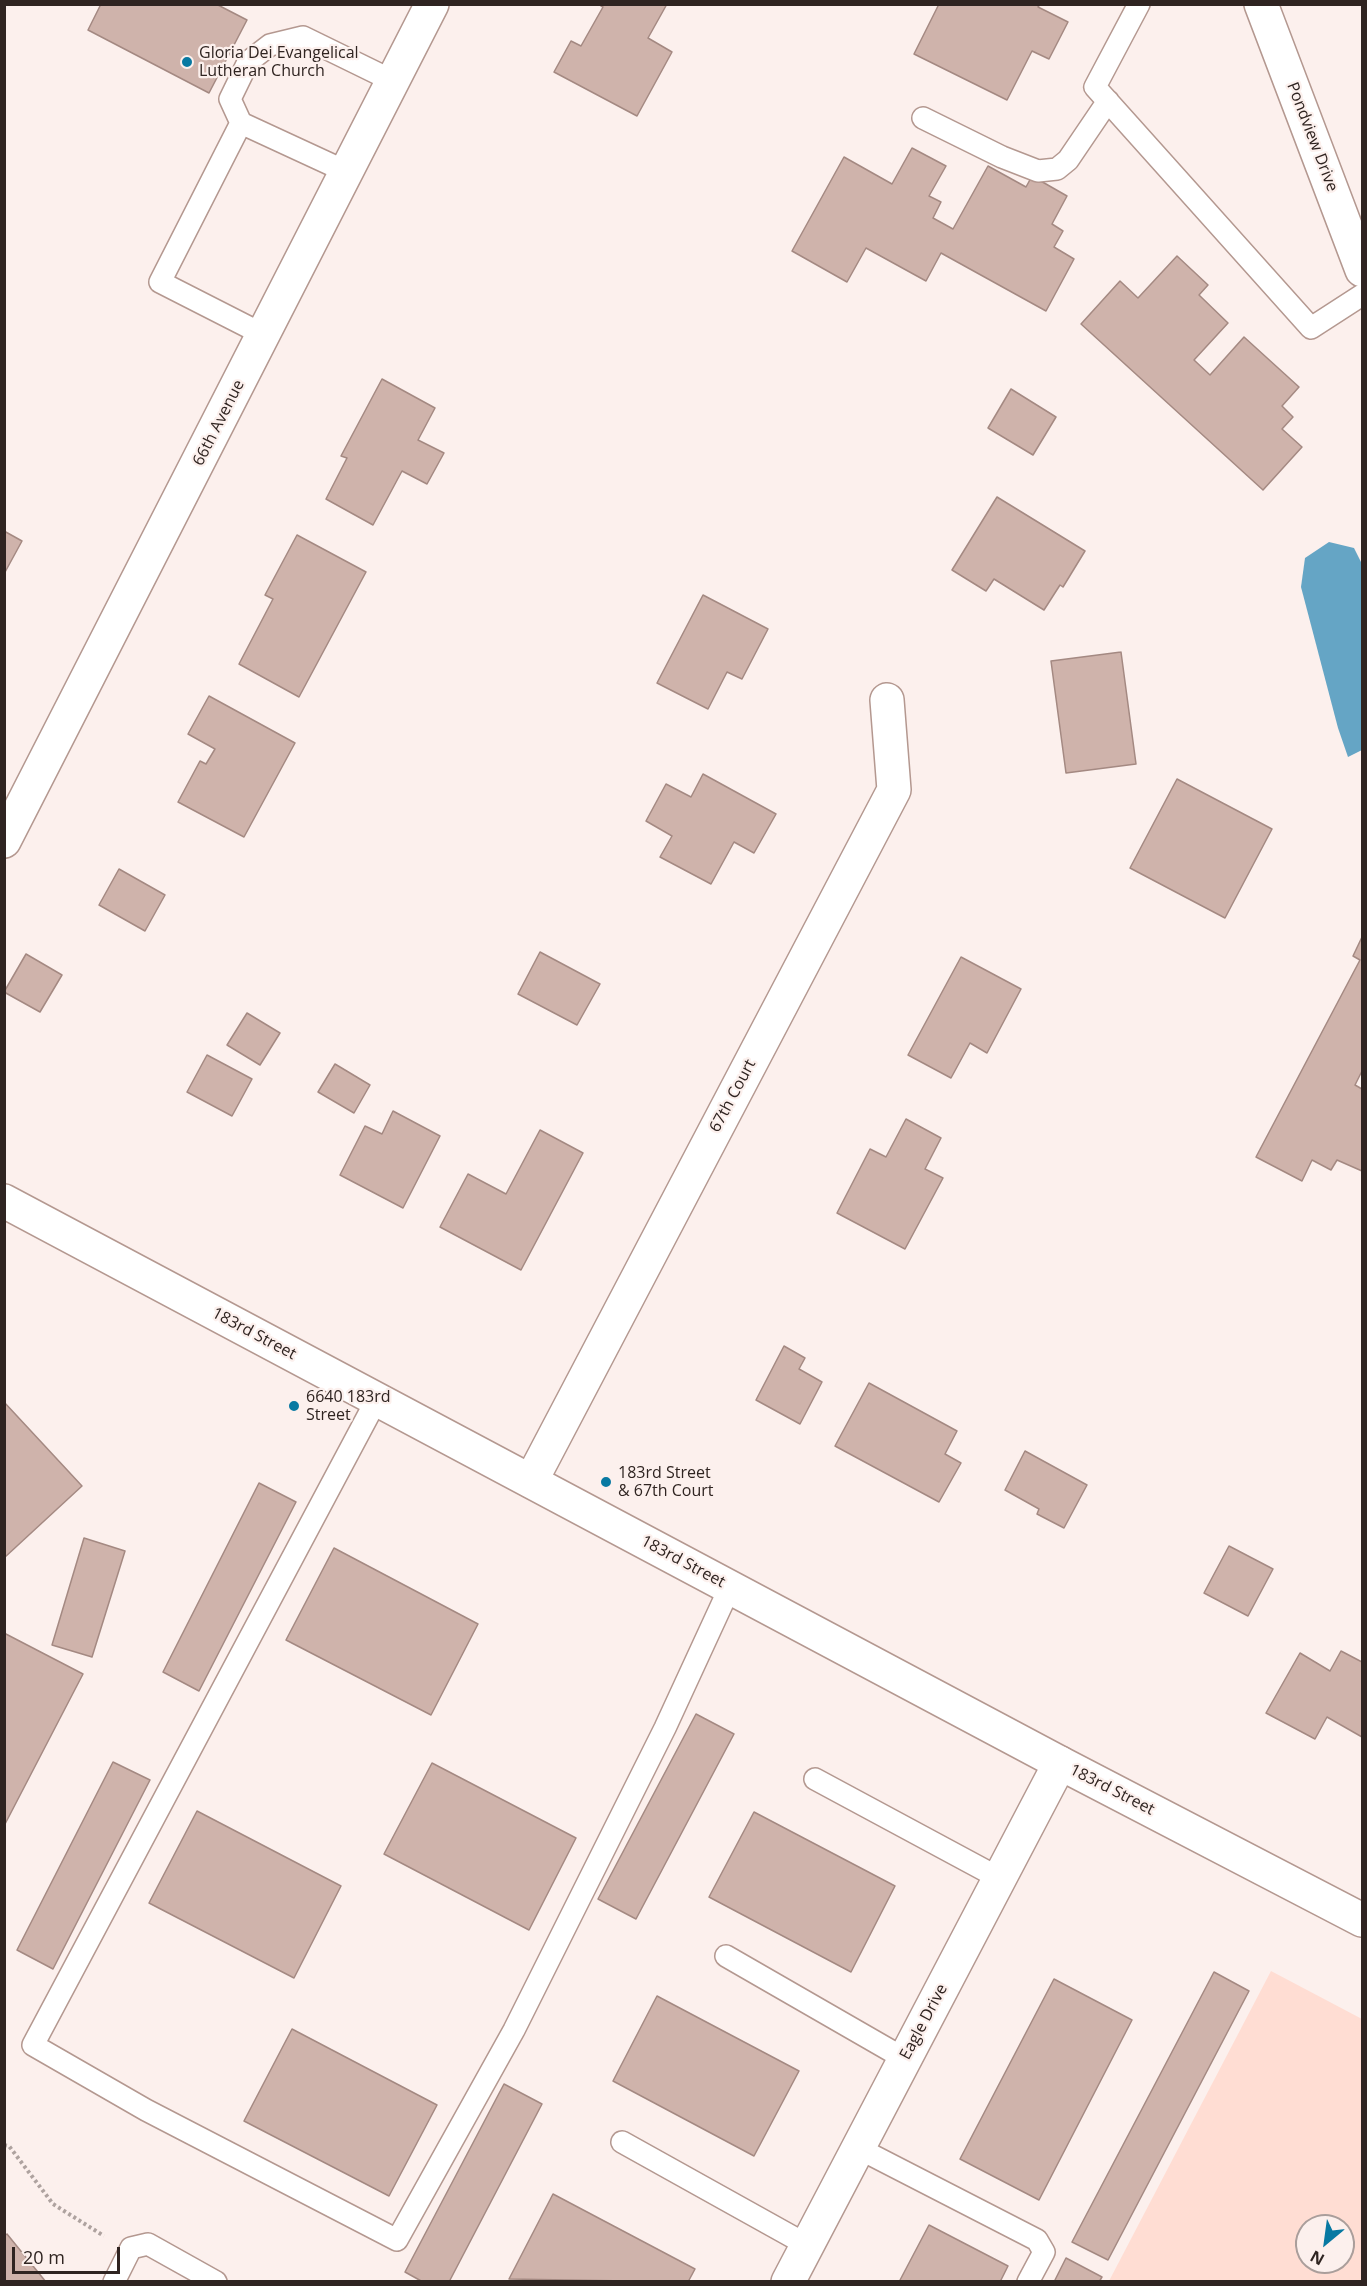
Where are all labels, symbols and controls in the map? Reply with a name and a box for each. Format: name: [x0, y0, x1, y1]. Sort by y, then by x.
place label: Gloria Dei Evangelical Lutheran Church: [199, 43, 359, 81]
marker: Gloria Dei Evangelical Lutheran Church: [180, 55, 194, 69]
street label: Pondview Drive: [1282, 80, 1342, 194]
street label: 66th Avenue: [189, 377, 249, 469]
street label: 67th Court: [706, 1056, 760, 1136]
street label: 183rd Street: [209, 1304, 299, 1364]
place label: 6640 183rd Street: [306, 1387, 391, 1425]
marker: 6640 183rd Street: [287, 1399, 301, 1413]
place label: 183rd Street & 67th Court: [618, 1463, 714, 1501]
marker: 183rd Street & 67th Court: [599, 1475, 613, 1489]
street label: 183rd Street: [638, 1532, 728, 1592]
street label: 183rd Street: [1066, 1760, 1158, 1820]
street label: Eagle Drive: [896, 1981, 952, 2063]
north arrow: [1295, 2214, 1355, 2274]
scale bar: [15, 2235, 123, 2273]
text: 20 m: [23, 2245, 65, 2269]
text: N: [1306, 2245, 1328, 2271]

